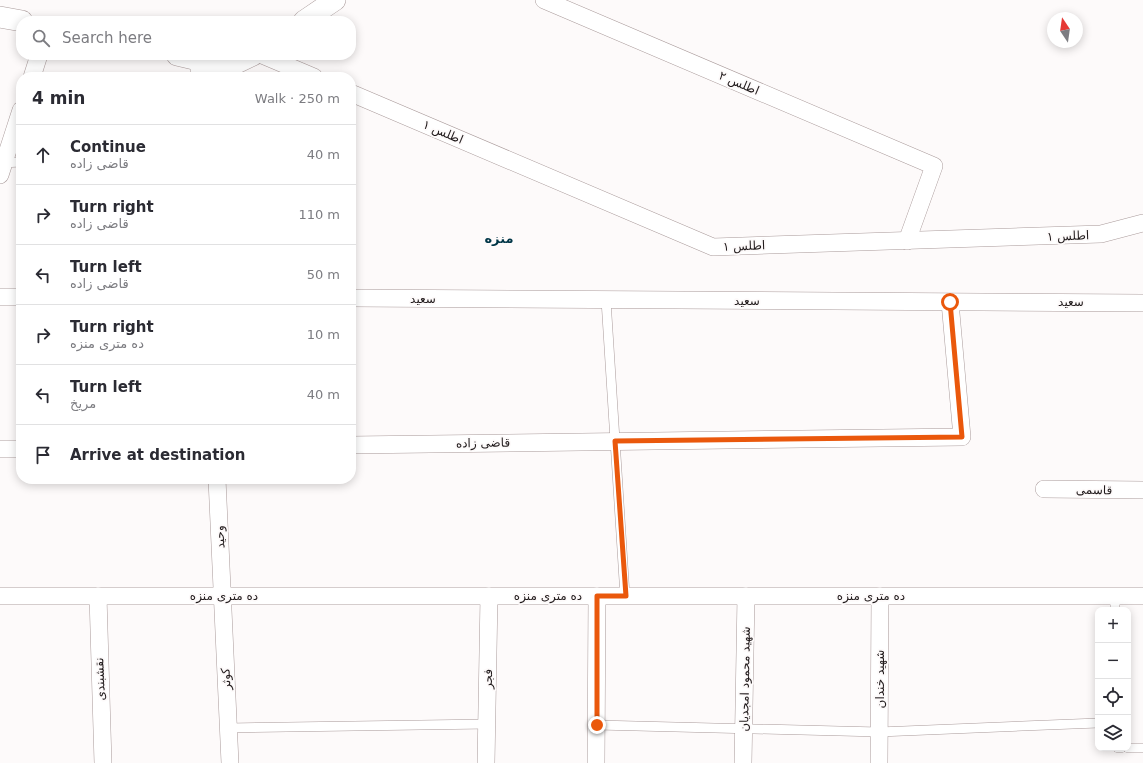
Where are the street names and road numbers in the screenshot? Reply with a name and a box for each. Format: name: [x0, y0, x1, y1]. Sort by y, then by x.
street label: اطلس ۲: [716, 68, 761, 99]
street label: اطلس ۱: [420, 117, 465, 148]
street label: اطلس ۱: [1047, 228, 1089, 245]
street label: اطلس ۱: [723, 238, 765, 255]
street label: سعید: [410, 292, 436, 306]
street label: سعید: [734, 294, 760, 308]
street label: سعید: [1058, 295, 1084, 309]
street label: قاضی زاده: [456, 436, 510, 451]
street label: قاسمی: [1076, 483, 1112, 497]
street label: وحید: [212, 525, 229, 549]
street label: ده متری منزه: [190, 589, 258, 604]
street label: ده متری منزه: [514, 589, 582, 604]
street label: ده متری منزه: [837, 589, 905, 604]
street label: شهید محمود امجدیان: [737, 626, 754, 732]
street label: شهید خندان: [873, 650, 887, 708]
street label: نقشبندی: [92, 657, 108, 701]
street label: کوثر: [218, 667, 235, 691]
street label: فجر: [481, 669, 496, 690]

